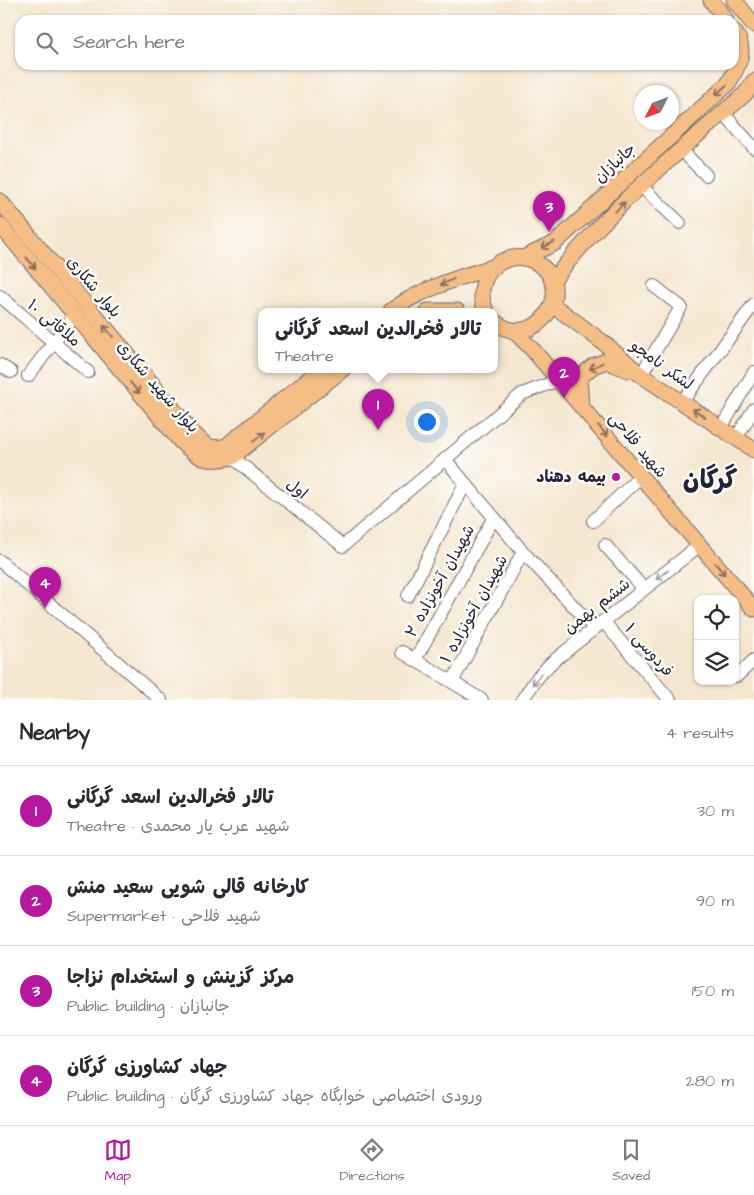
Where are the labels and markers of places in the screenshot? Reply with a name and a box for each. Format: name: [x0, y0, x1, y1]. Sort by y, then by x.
pin: 3: [533, 191, 565, 232]
pin: 2: [548, 357, 580, 398]
pin: 1: [362, 389, 394, 430]
place label: بیمه دهناد: [536, 466, 606, 488]
marker: بیمه دهناد: [610, 471, 622, 483]
pin: 4: [29, 567, 61, 608]

